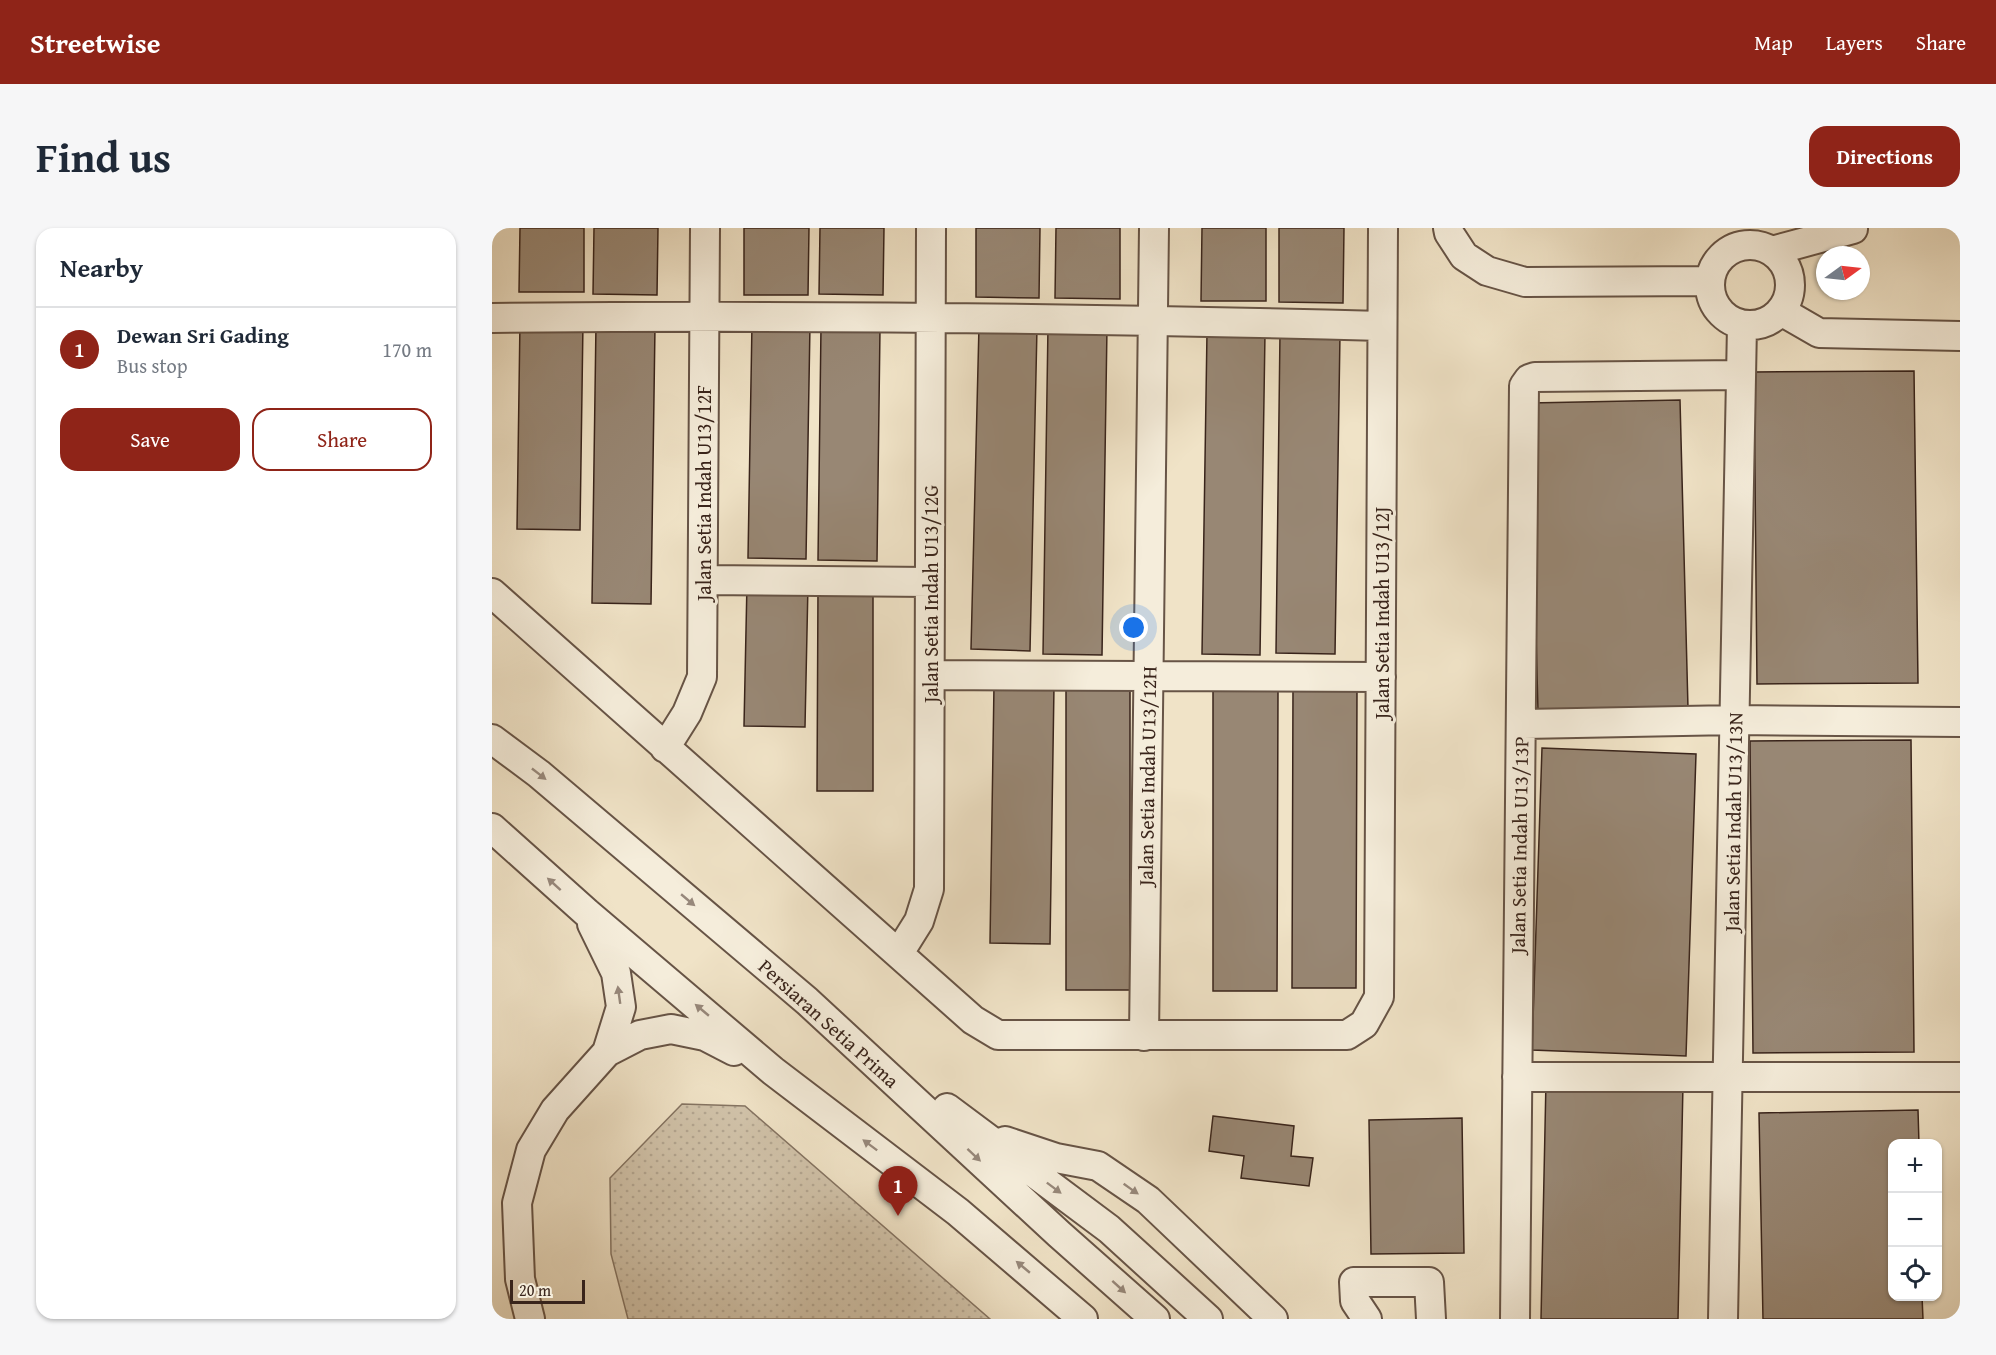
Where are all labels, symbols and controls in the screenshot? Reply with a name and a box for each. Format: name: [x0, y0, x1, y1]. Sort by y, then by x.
text: Streetwise: [30, 22, 160, 63]
text: Map: [1754, 27, 1793, 58]
text: Layers: [1826, 27, 1883, 58]
text: Share: [1916, 27, 1966, 58]
text: Find us: [36, 126, 171, 187]
button: Directions: [1809, 126, 1960, 187]
north arrow: [1816, 246, 1870, 300]
text: Nearby: [60, 248, 143, 287]
text: Dewan Sri Gading: [117, 319, 289, 351]
text: 1: [74, 335, 85, 364]
text: 170 m: [382, 335, 432, 364]
text: Bus stop: [117, 351, 188, 380]
street label: Jalan Setia Indah U13/12F: [689, 385, 718, 604]
button: Save: [60, 408, 240, 471]
button: Share: [252, 408, 432, 471]
street label: Jalan Setia Indah U13/12G: [916, 485, 945, 706]
street label: Jalan Setia Indah U13/12J: [1367, 507, 1396, 722]
your location: [1119, 613, 1148, 642]
street label: Jalan Setia Indah U13/12H: [1131, 666, 1163, 889]
street label: Jalan Setia Indah U13/13N: [1717, 712, 1749, 935]
street label: Jalan Setia Indah U13/13P: [1503, 736, 1535, 957]
one-way arrow: [531, 768, 547, 781]
one-way arrow: [547, 878, 562, 891]
one-way arrow: [680, 893, 695, 906]
street label: Persiaran Setia Prima: [752, 952, 906, 1095]
one-way arrow: [614, 986, 623, 1005]
one-way arrow: [694, 1004, 710, 1017]
map controls: [1888, 1139, 1942, 1301]
button: +: [1888, 1139, 1942, 1193]
one-way arrow: [863, 1140, 878, 1152]
one-way arrow: [967, 1148, 981, 1162]
pin: 1: [878, 1166, 918, 1216]
one-way arrow: [1046, 1182, 1062, 1194]
one-way arrow: [1123, 1183, 1139, 1195]
button: −: [1888, 1193, 1942, 1247]
button: locate: [1888, 1247, 1942, 1301]
one-way arrow: [1016, 1261, 1031, 1274]
scale bar: [510, 1277, 585, 1304]
text: 20 m: [519, 1278, 551, 1302]
one-way arrow: [1111, 1280, 1126, 1293]

